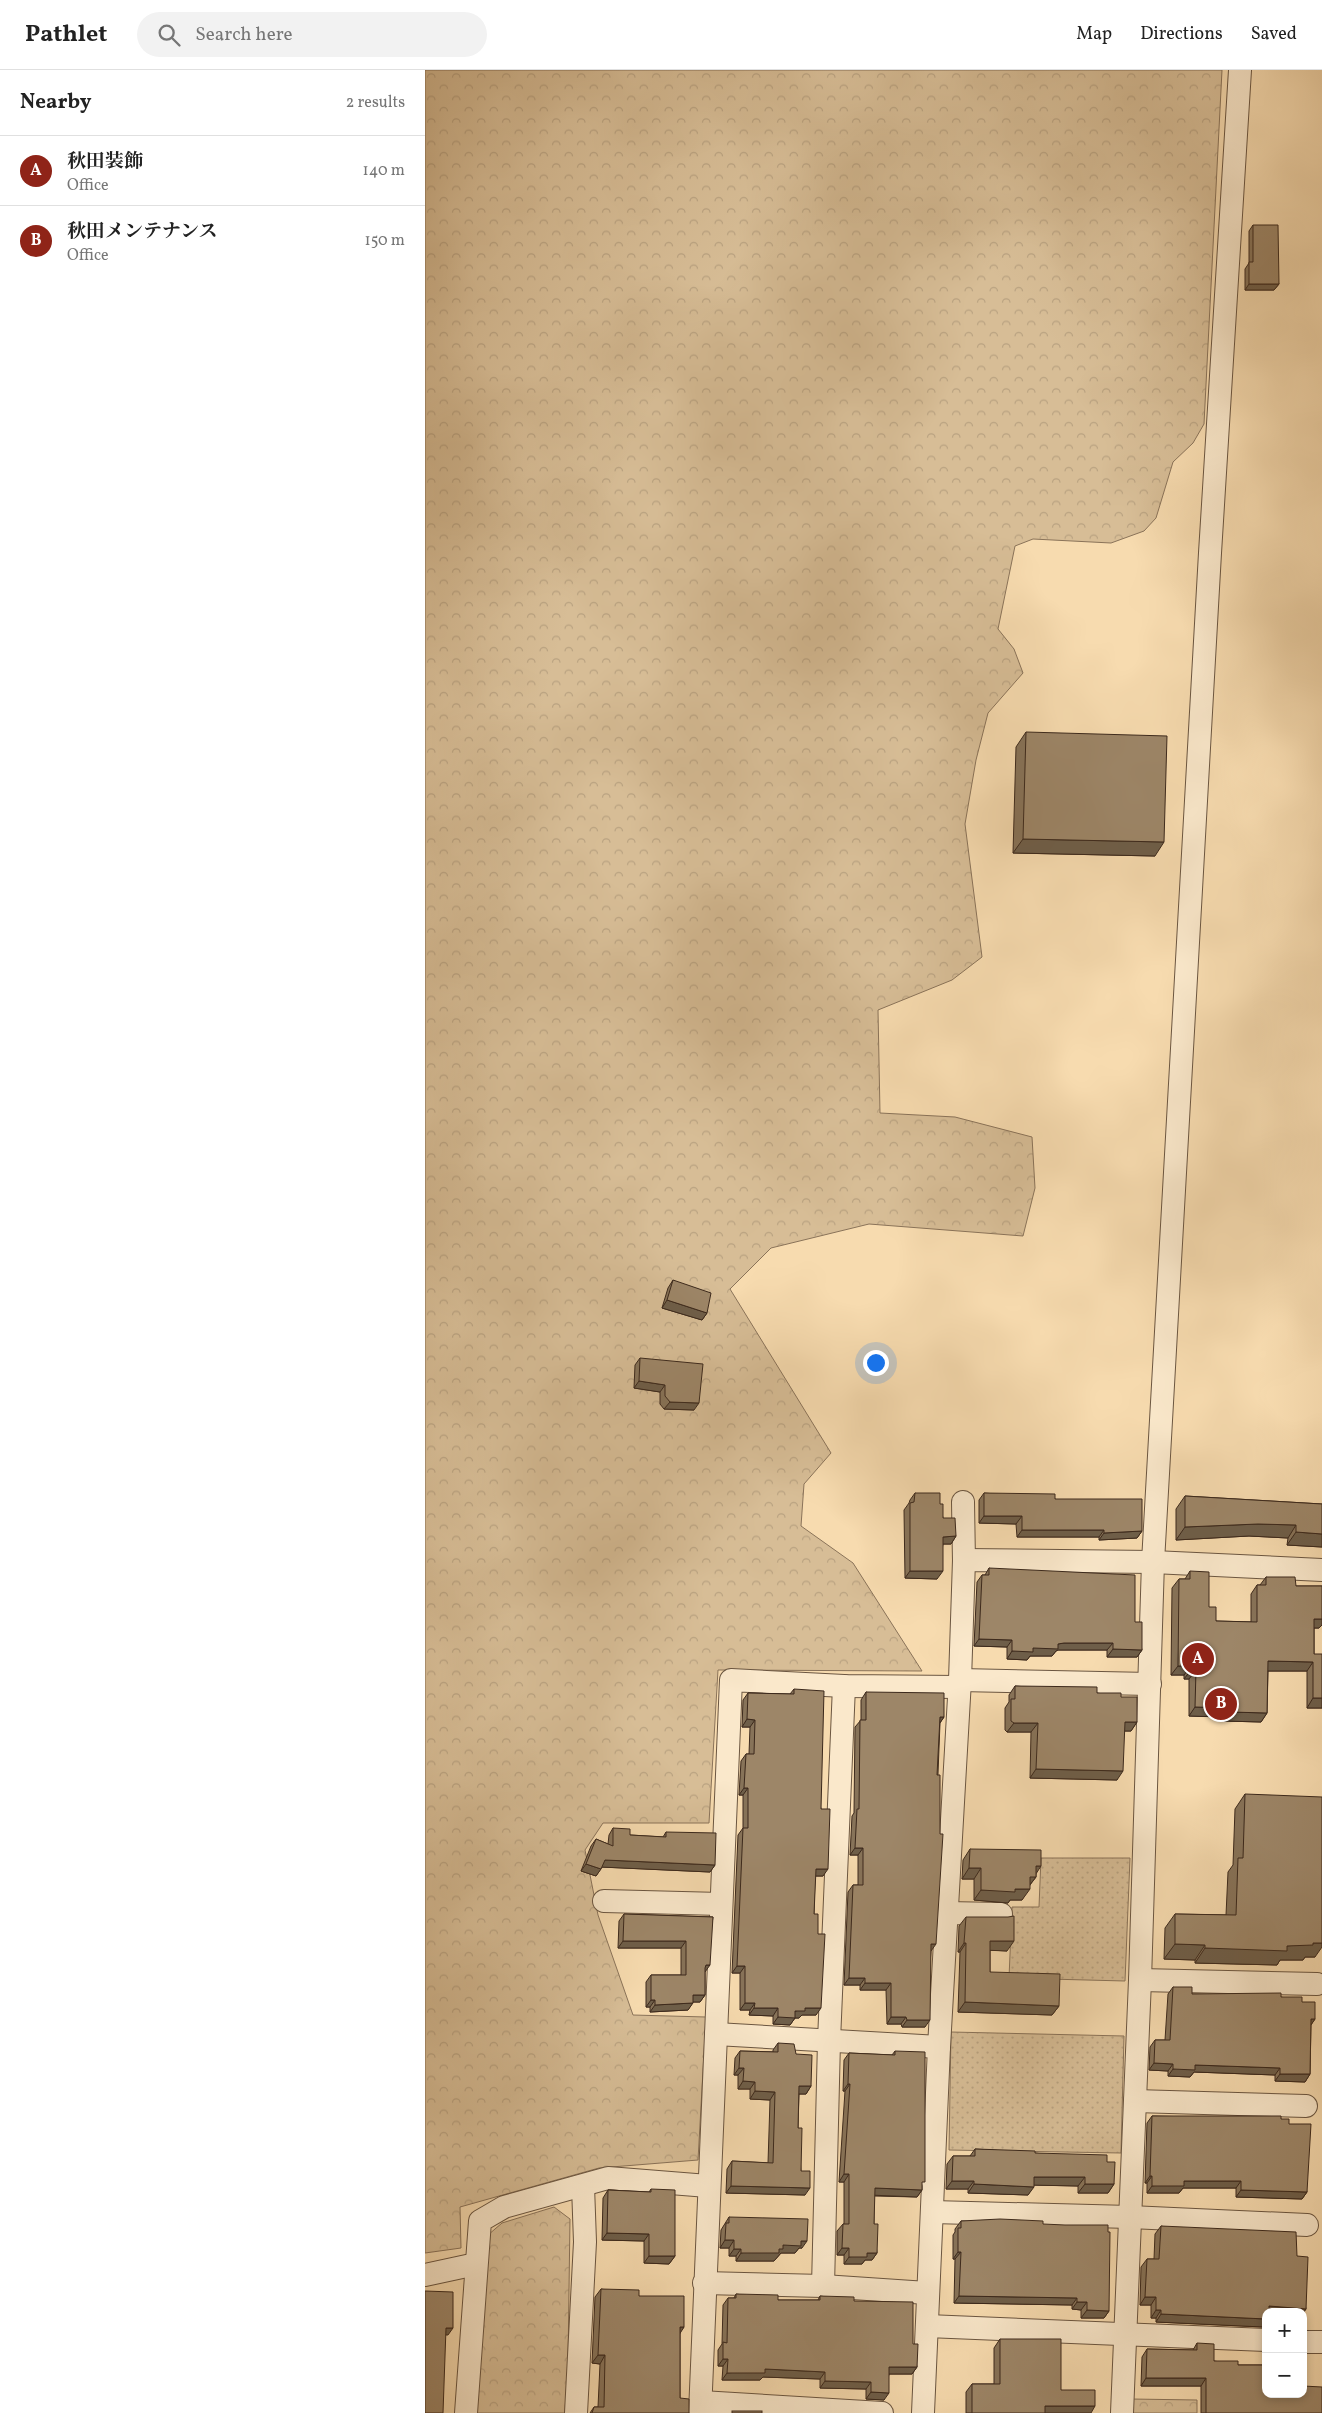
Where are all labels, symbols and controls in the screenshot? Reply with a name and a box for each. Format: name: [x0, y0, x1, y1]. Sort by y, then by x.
search box: [137, 12, 487, 57]
text: Pathlet: [25, 18, 107, 52]
icon: search: [155, 21, 183, 49]
text: Search here: [195, 22, 293, 48]
text: Map: [1076, 22, 1112, 47]
text: Directions: [1140, 22, 1223, 47]
text: Saved: [1251, 22, 1297, 47]
text: Nearby: [20, 88, 91, 117]
text: 2 results: [346, 92, 405, 114]
text: 秋田装飾: [67, 149, 143, 175]
text: A: [30, 160, 42, 182]
text: 140 m: [363, 160, 405, 182]
text: Office: [67, 175, 109, 197]
text: 秋田メンテナンス: [67, 219, 217, 245]
text: B: [31, 230, 41, 252]
text: 150 m: [364, 230, 405, 252]
text: Office: [67, 245, 109, 267]
your location: [863, 1350, 889, 1376]
pin: A: [1182, 1640, 1214, 1678]
pin: B: [1205, 1685, 1237, 1723]
map controls: [1262, 2308, 1307, 2398]
button: +: [1262, 2308, 1307, 2353]
button: −: [1262, 2353, 1307, 2398]

